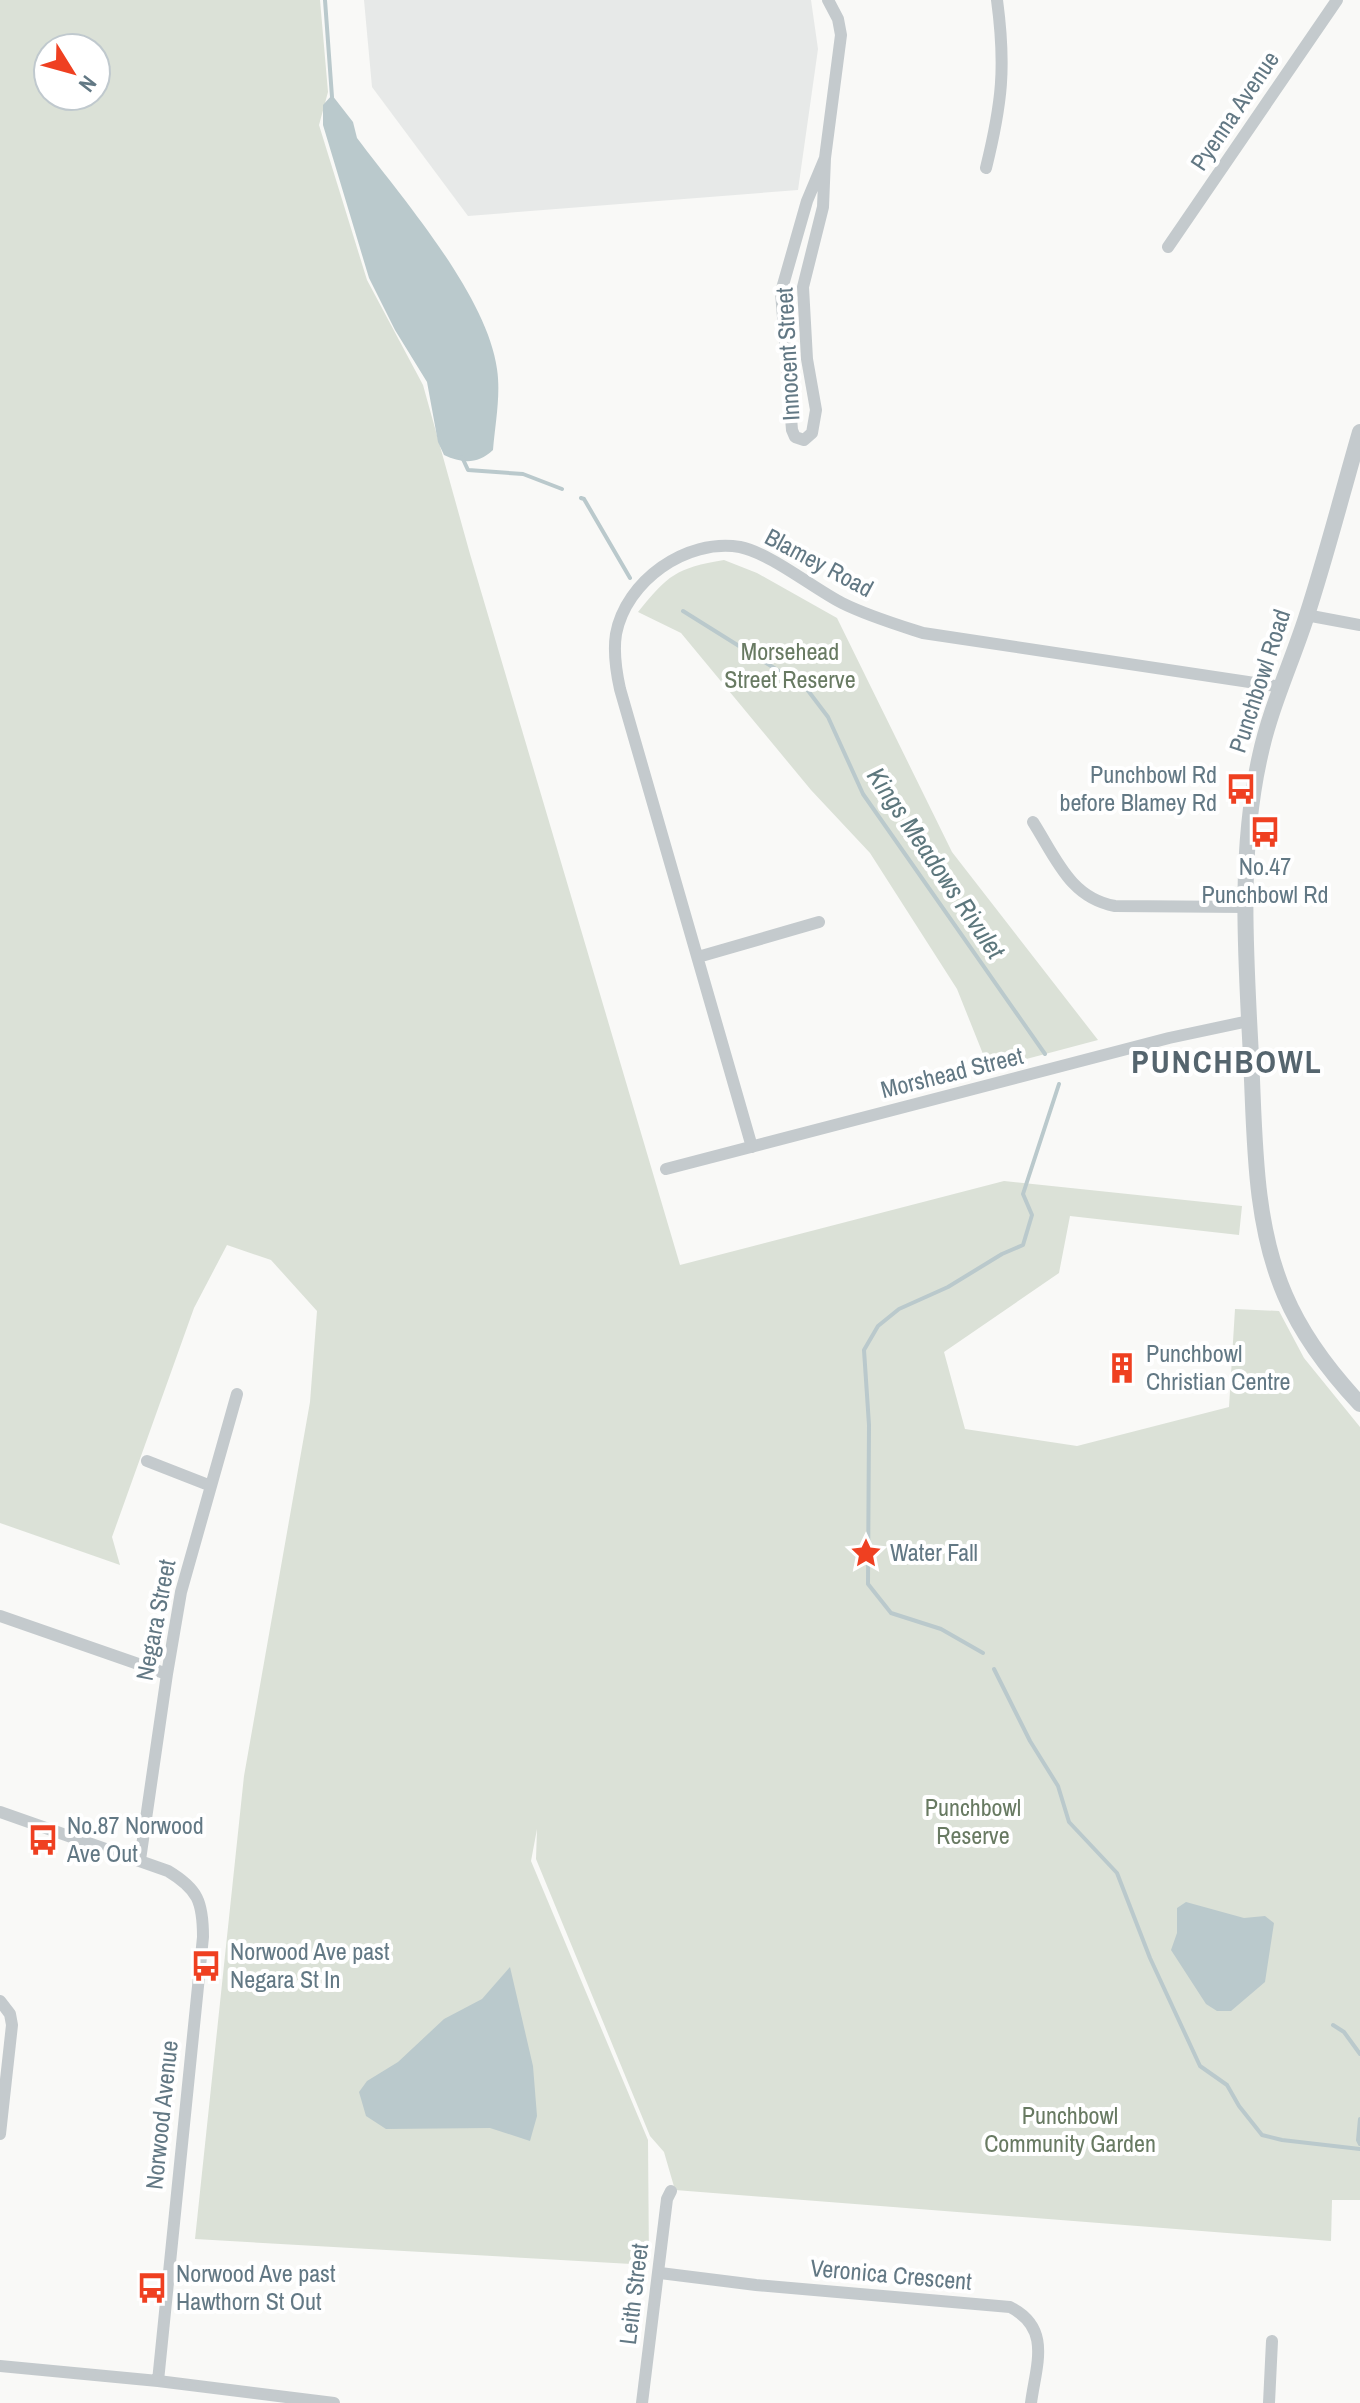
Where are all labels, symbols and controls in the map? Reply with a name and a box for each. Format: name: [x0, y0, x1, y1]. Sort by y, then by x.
north arrow: [32, 32, 112, 112]
street label: Pyenna Avenue: [1182, 44, 1286, 176]
text: N: [72, 70, 104, 98]
street label: Innocent Street: [768, 286, 806, 422]
street label: Blamey Road: [760, 520, 879, 604]
street label: Punchbowl Road: [1221, 605, 1297, 756]
park label: Morsehead Street Reserve: [724, 635, 856, 695]
place label: Punchbowl Rd before Blamey Rd: [1059, 758, 1217, 818]
water label: Kings Meadows Rivulet: [859, 760, 1014, 966]
bus stop icon: Punchbowl Rd before Blamey Rd: [1224, 772, 1258, 806]
bus stop icon: No.47 Punchbowl Rd: [1248, 815, 1282, 849]
place label: No.47 Punchbowl Rd: [1202, 850, 1328, 910]
street label: Morshead Street: [877, 1039, 1027, 1105]
district label: PUNCHBOWL: [1131, 1040, 1323, 1083]
place label: Punchbowl Christian Centre: [1146, 1337, 1290, 1397]
building icon: Punchbowl Christian Centre: [1105, 1351, 1139, 1385]
place icon: Water Fall: [849, 1536, 883, 1570]
place label: Water Fall: [890, 1536, 978, 1568]
street label: Negara Street: [128, 1556, 183, 1683]
park label: Punchbowl Reserve: [925, 1791, 1021, 1851]
place label: No.87 Norwood Ave Out: [66, 1809, 204, 1869]
bus stop icon: No.87 Norwood Ave Out: [26, 1823, 60, 1857]
place label: Norwood Ave past Negara St In: [230, 1935, 390, 1995]
bus stop icon: Norwood Ave past Negara St In: [189, 1949, 223, 1983]
street label: Norwood Avenue: [137, 2039, 185, 2191]
park label: Punchbowl Community Garden: [984, 2099, 1156, 2159]
street label: Leith Street: [611, 2241, 655, 2346]
street label: Veronica Crescent: [809, 2251, 974, 2297]
place label: Norwood Ave past Hawthorn St Out: [176, 2257, 336, 2317]
bus stop icon: Norwood Ave past Hawthorn St Out: [135, 2271, 169, 2305]

